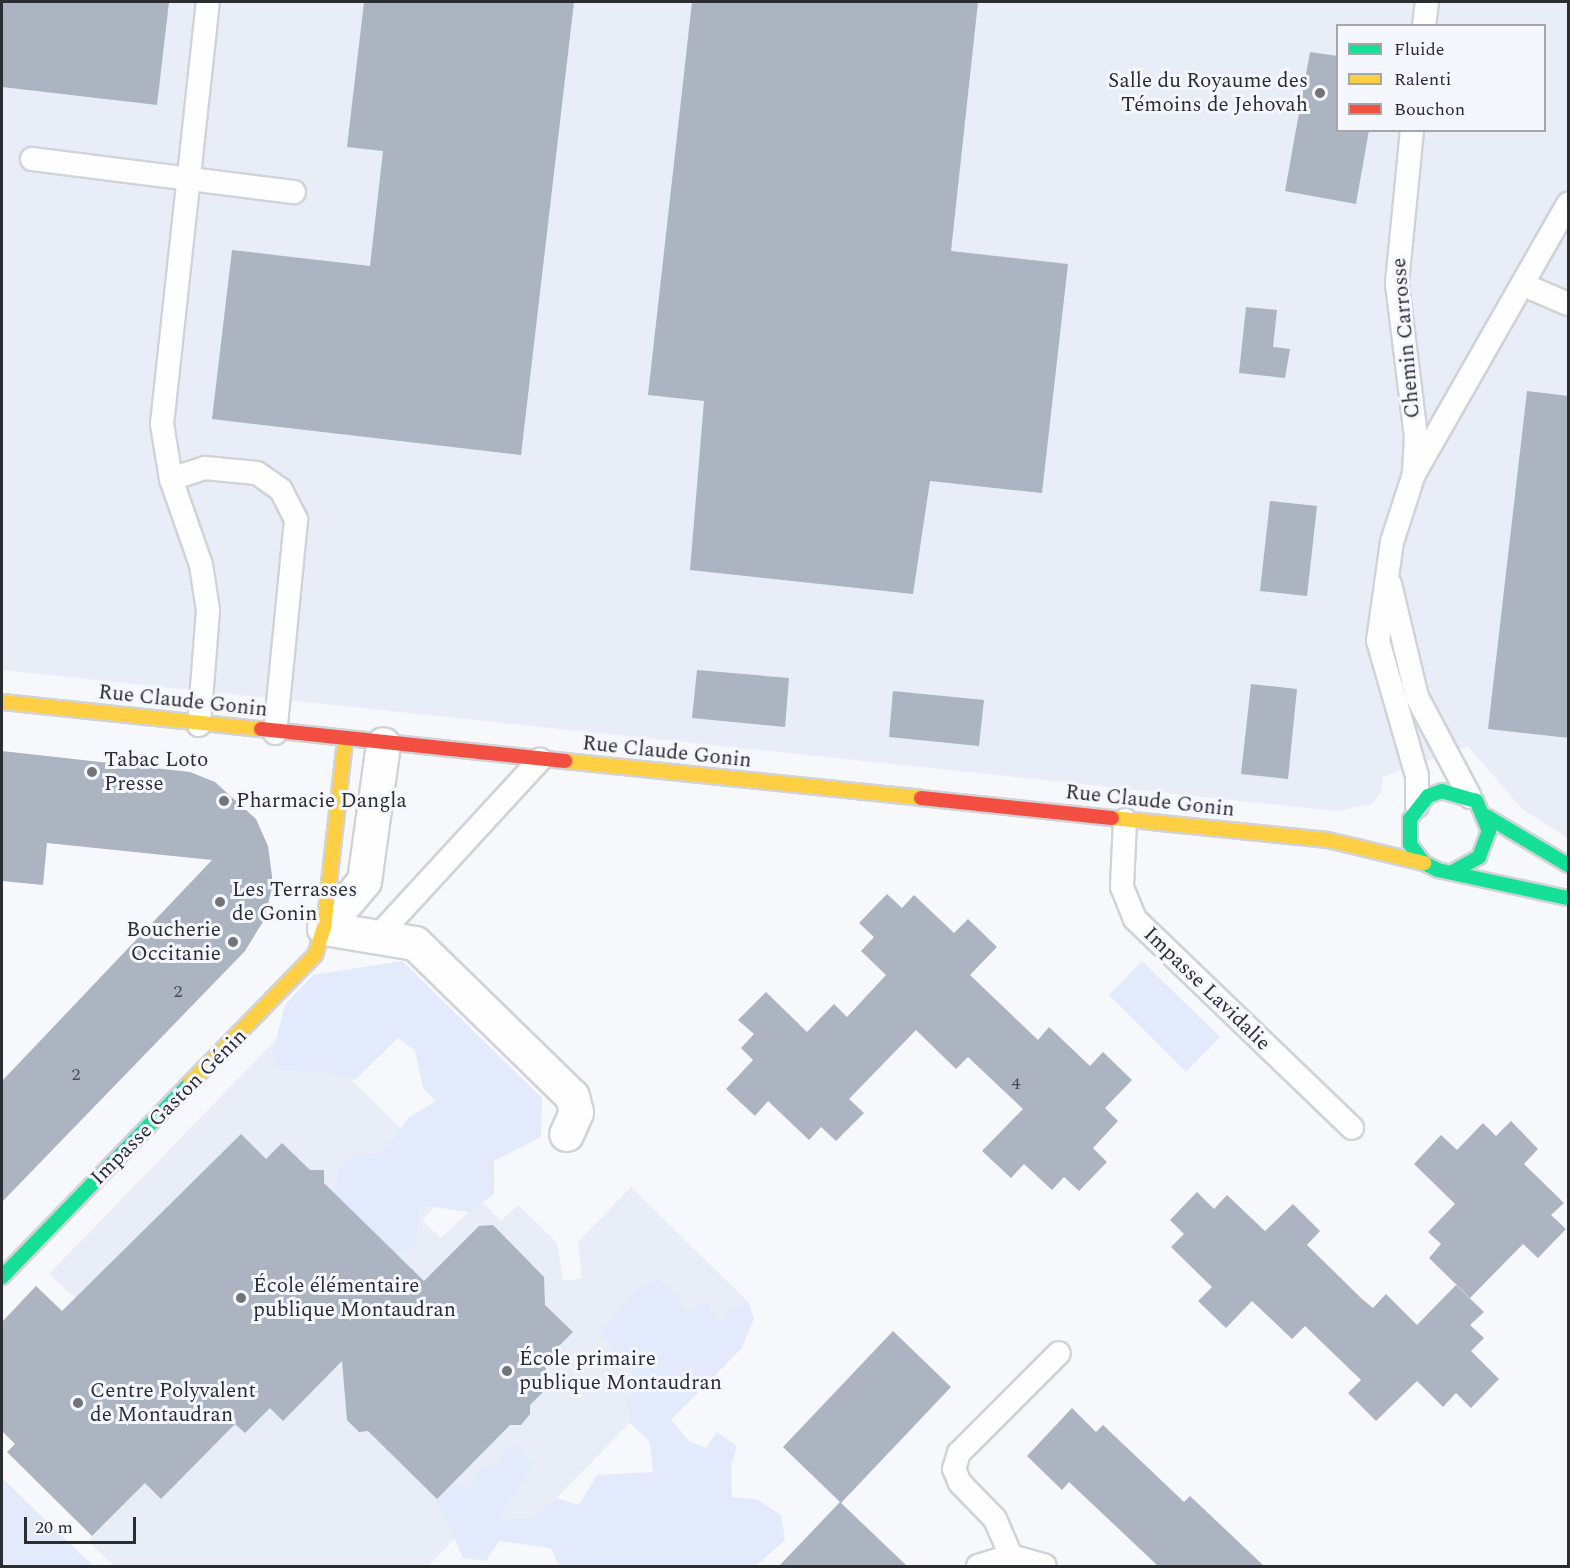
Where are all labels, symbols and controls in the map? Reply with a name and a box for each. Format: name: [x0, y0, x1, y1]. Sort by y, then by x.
legend: [1336, 24, 1546, 132]
text: Fluide: [1394, 36, 1445, 63]
text: Ralenti: [1394, 66, 1451, 93]
place label: Salle du Royaume des Témoins de Jehovah: [1108, 68, 1308, 118]
marker: Salle du Royaume des Témoins de Jehovah: [1313, 86, 1327, 100]
text: Bouchon: [1394, 96, 1465, 123]
street label: Chemin Carrosse: [1386, 257, 1426, 419]
street label: Rue Claude Gonin: [97, 680, 269, 722]
street label: Rue Claude Gonin: [581, 731, 753, 773]
place label: Tabac Loto Presse: [104, 747, 208, 797]
marker: Tabac Loto Presse: [85, 765, 99, 779]
street label: Rue Claude Gonin: [1064, 780, 1236, 822]
place label: Pharmacie Dangla: [236, 788, 407, 814]
marker: Pharmacie Dangla: [217, 794, 231, 808]
place label: Les Terrasses de Gonin: [232, 877, 357, 927]
marker: Les Terrasses de Gonin: [213, 895, 227, 909]
place label: Boucherie Occitanie: [126, 917, 221, 967]
street label: Impasse Lavidalie: [1138, 922, 1276, 1056]
marker: Boucherie Occitanie: [226, 935, 240, 949]
house number: 2: [174, 981, 182, 1003]
street label: Impasse Gaston Génin: [86, 1024, 252, 1190]
house number: 2: [72, 1064, 80, 1086]
house number: 4: [1012, 1073, 1020, 1095]
place label: École élémentaire publique Montaudran: [253, 1273, 456, 1323]
marker: École élémentaire publique Montaudran: [234, 1291, 248, 1305]
place label: École primaire publique Montaudran: [519, 1346, 722, 1396]
marker: École primaire publique Montaudran: [500, 1364, 514, 1378]
place label: Centre Polyvalent de Montaudran: [90, 1378, 256, 1428]
marker: Centre Polyvalent de Montaudran: [71, 1396, 85, 1410]
scale bar: [27, 1505, 140, 1543]
text: 20 m: [35, 1514, 73, 1541]

